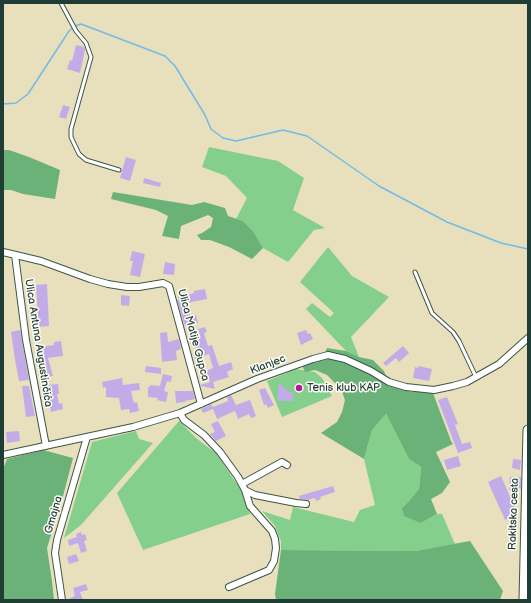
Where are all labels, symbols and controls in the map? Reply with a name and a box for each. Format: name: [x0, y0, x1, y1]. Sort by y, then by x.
street label: Ulica Antuna Augustinčića: [21, 278, 55, 408]
street label: Ulica Matije Gupca: [174, 288, 212, 382]
street label: Klanjec: [248, 352, 288, 378]
place label: Tenis klub KAP: [307, 381, 380, 395]
marker: Tenis klub KAP: [294, 383, 304, 393]
street label: Rakitska cesta: [506, 478, 522, 550]
street label: Gmajna: [42, 495, 66, 535]

